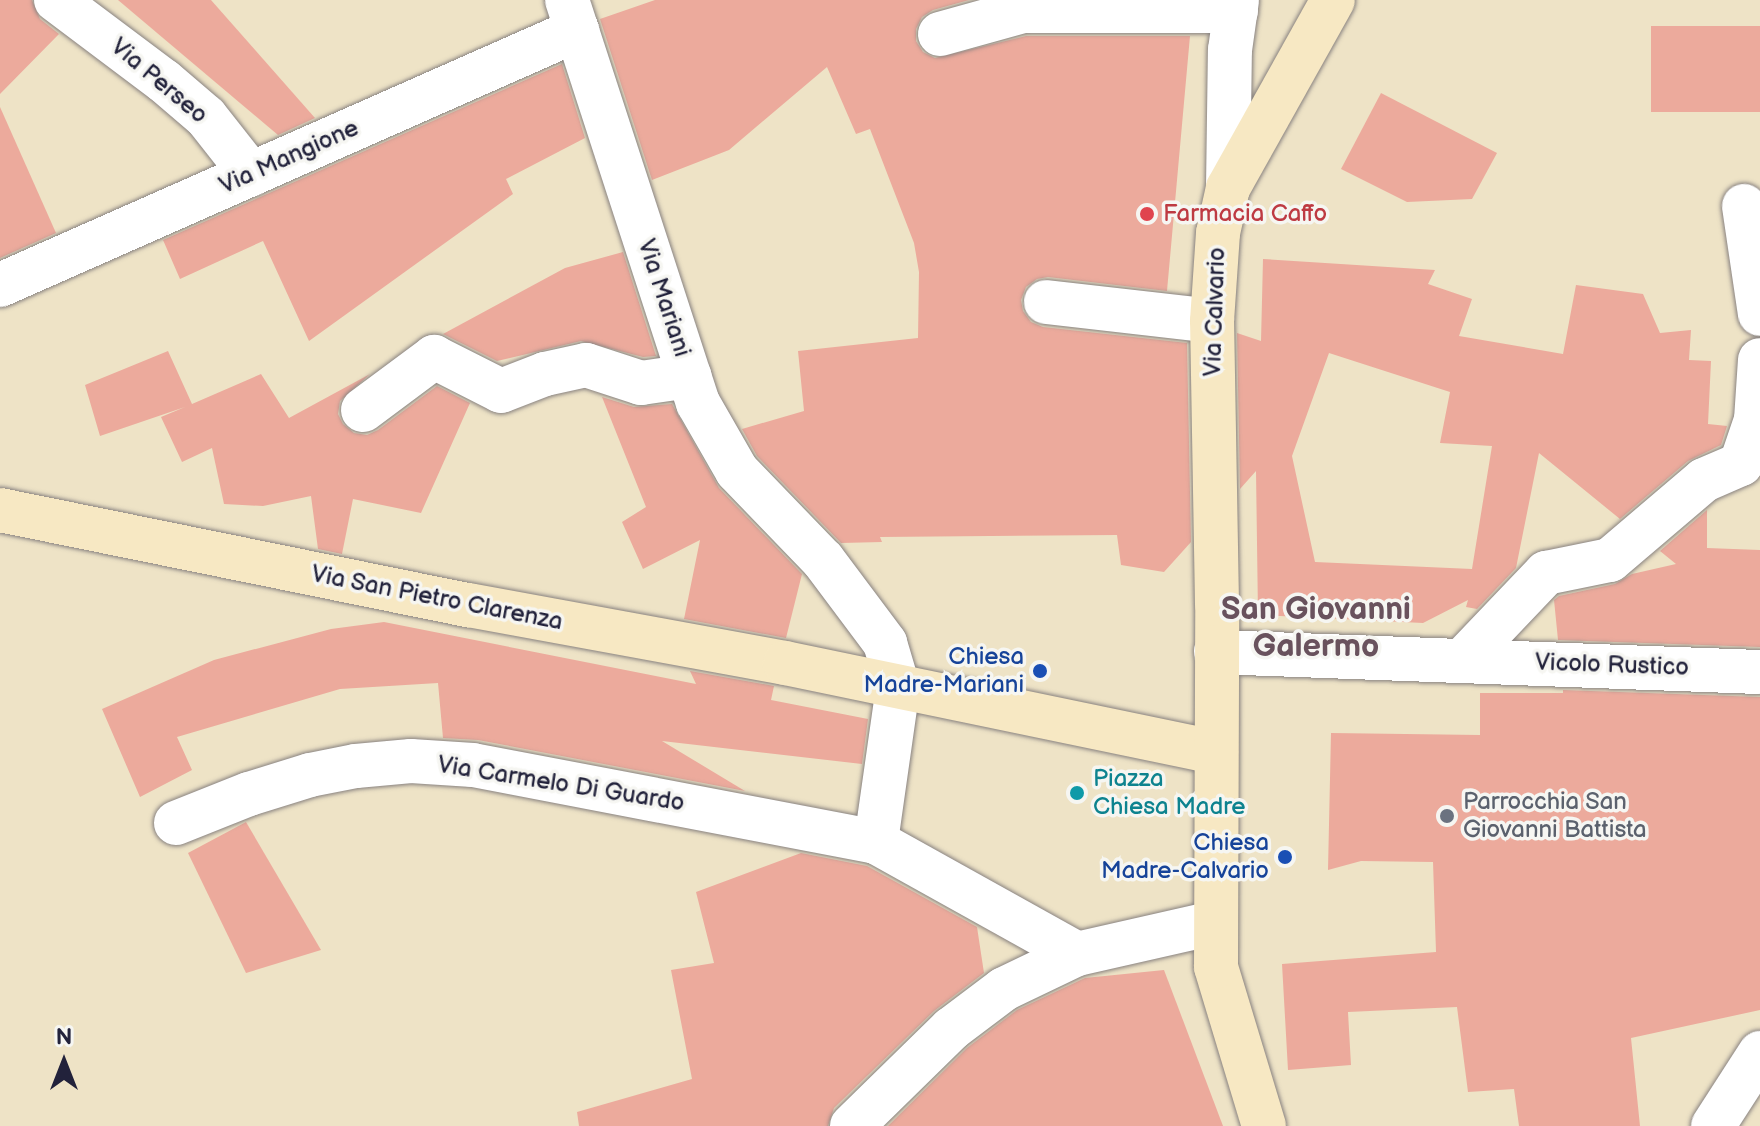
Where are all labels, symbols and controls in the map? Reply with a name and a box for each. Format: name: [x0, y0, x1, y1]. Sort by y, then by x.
street label: Via Perseo: [105, 32, 213, 130]
street label: Via Mangione: [215, 114, 363, 200]
place label: Farmacia Caffo: [1163, 200, 1327, 228]
marker: Farmacia Caffo: [1138, 205, 1156, 223]
street label: Via Mariani: [631, 236, 697, 360]
street label: Via Calvario: [1198, 247, 1232, 377]
street label: Via San Pietro Clarenza: [309, 559, 565, 637]
district label: San Giovanni Galermo: [1221, 592, 1411, 667]
place label: Chiesa Madre-Mariani: [863, 643, 1024, 699]
street label: Vicolo Rustico: [1535, 648, 1689, 682]
marker: Chiesa Madre-Mariani: [1031, 662, 1049, 680]
street label: Via Carmelo Di Guardo: [436, 750, 686, 818]
place label: Piazza Chiesa Madre: [1093, 765, 1246, 821]
marker: Piazza Chiesa Madre: [1068, 784, 1086, 802]
place label: Parrocchia San Giovanni Battista: [1463, 788, 1647, 844]
marker: Parrocchia San Giovanni Battista: [1438, 807, 1456, 825]
place label: Chiesa Madre-Calvario: [1101, 829, 1269, 885]
marker: Chiesa Madre-Calvario: [1276, 848, 1294, 866]
north arrow: [24, 1022, 104, 1102]
text: N: [56, 1024, 72, 1051]

